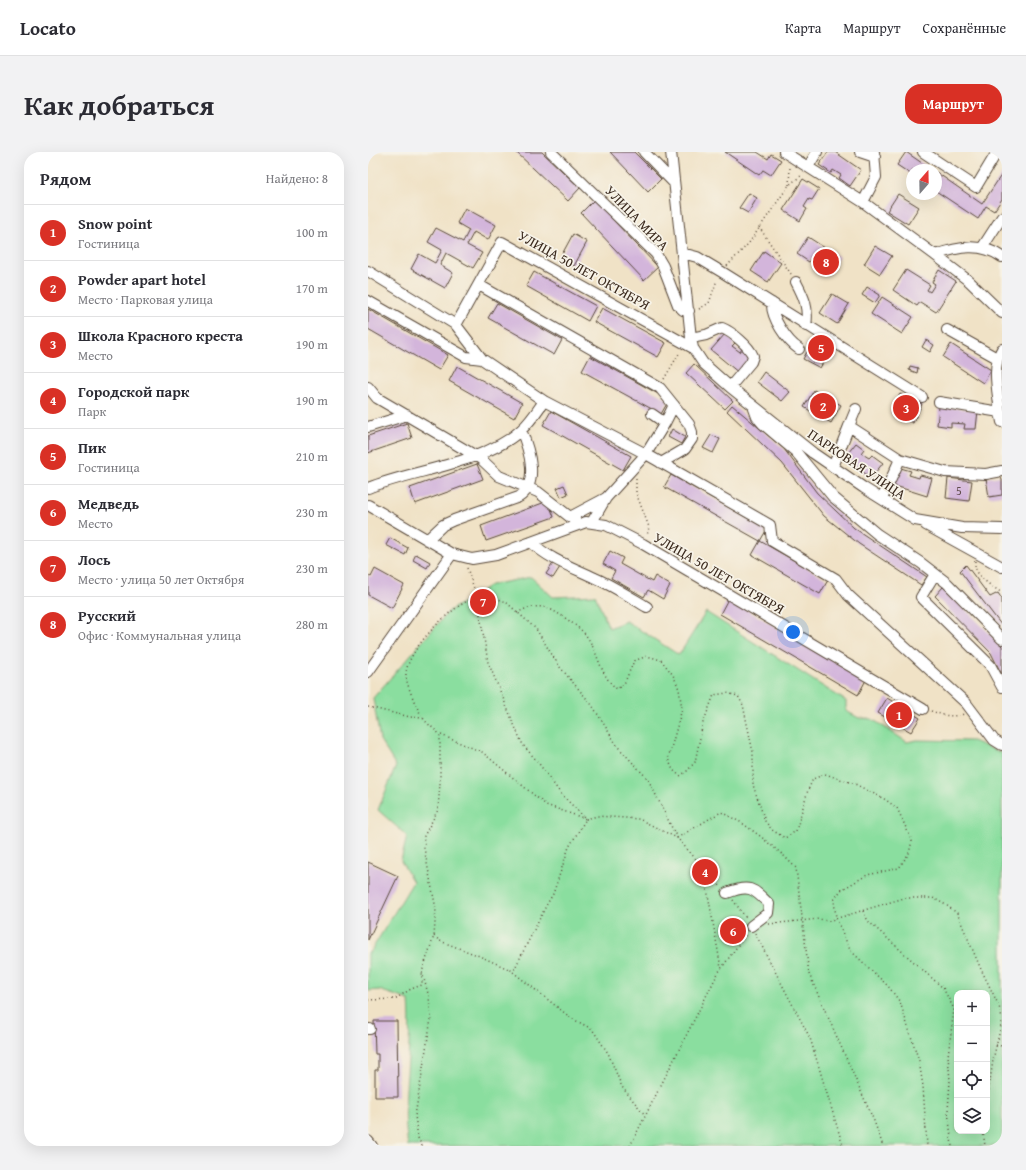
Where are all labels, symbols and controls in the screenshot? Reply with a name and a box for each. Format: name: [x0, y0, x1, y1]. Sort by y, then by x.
text: Locato: [20, 14, 76, 42]
text: Карта: [785, 18, 821, 38]
text: Маршрут: [843, 18, 901, 38]
text: Сохранённые: [923, 18, 1006, 38]
text: Как добраться: [24, 84, 214, 125]
button: Маршрут: [905, 84, 1002, 124]
north arrow: [906, 164, 942, 200]
text: Рядом: [40, 166, 91, 191]
text: Найдено: 8: [266, 169, 328, 188]
street label: УЛИЦА МИРА: [601, 181, 674, 255]
text: Snow point: [78, 213, 152, 234]
text: 1: [50, 223, 56, 242]
text: 100 m: [296, 223, 328, 242]
street label: УЛИЦА 50 ЛЕТ ОКТЯБРЯ: [515, 225, 653, 315]
text: Гостиница: [78, 234, 140, 253]
pin: 8: [813, 247, 839, 277]
text: Powder apart hotel: [78, 269, 206, 290]
text: 2: [50, 279, 56, 298]
text: 170 m: [296, 279, 328, 298]
text: Место · Парковая улица: [78, 290, 213, 309]
text: Школа Красного креста: [78, 325, 243, 346]
pin: 5: [808, 333, 834, 363]
text: 3: [50, 335, 56, 354]
text: 190 m: [296, 335, 328, 354]
text: Место: [78, 346, 113, 365]
text: Городской парк: [78, 381, 189, 402]
text: 4: [50, 391, 56, 410]
text: 190 m: [296, 391, 328, 410]
pin: 2: [810, 391, 836, 421]
pin: 3: [893, 393, 919, 423]
text: Парк: [78, 402, 106, 421]
street label: ПАРКОВАЯ УЛИЦА: [804, 424, 910, 505]
text: Пик: [78, 437, 106, 458]
text: 5: [50, 447, 56, 466]
text: 210 m: [296, 447, 328, 466]
text: Гостиница: [78, 458, 140, 477]
house number: 5: [956, 482, 962, 499]
text: Медведь: [78, 493, 139, 514]
text: 6: [50, 503, 56, 522]
text: 230 m: [296, 503, 328, 522]
text: Место: [78, 514, 113, 533]
street label: УЛИЦА 50 ЛЕТ ОКТЯБРЯ: [650, 527, 788, 619]
text: Лось: [78, 549, 111, 570]
text: 7: [50, 559, 56, 578]
text: 230 m: [296, 559, 328, 578]
text: Место · улица 50 лет Октября: [78, 570, 244, 589]
pin: 7: [470, 587, 496, 617]
text: Русский: [78, 605, 136, 626]
text: 8: [50, 615, 56, 634]
text: 280 m: [296, 615, 328, 634]
your location: [783, 622, 803, 642]
text: Офис · Коммунальная улица: [78, 626, 241, 645]
pin: 1: [886, 700, 912, 730]
pin: 4: [692, 857, 718, 887]
pin: 6: [720, 916, 746, 946]
map controls: [954, 990, 990, 1134]
button: +: [954, 990, 990, 1026]
button: −: [954, 1026, 990, 1062]
button: locate: [954, 1062, 990, 1098]
button: layers: [954, 1098, 990, 1134]

